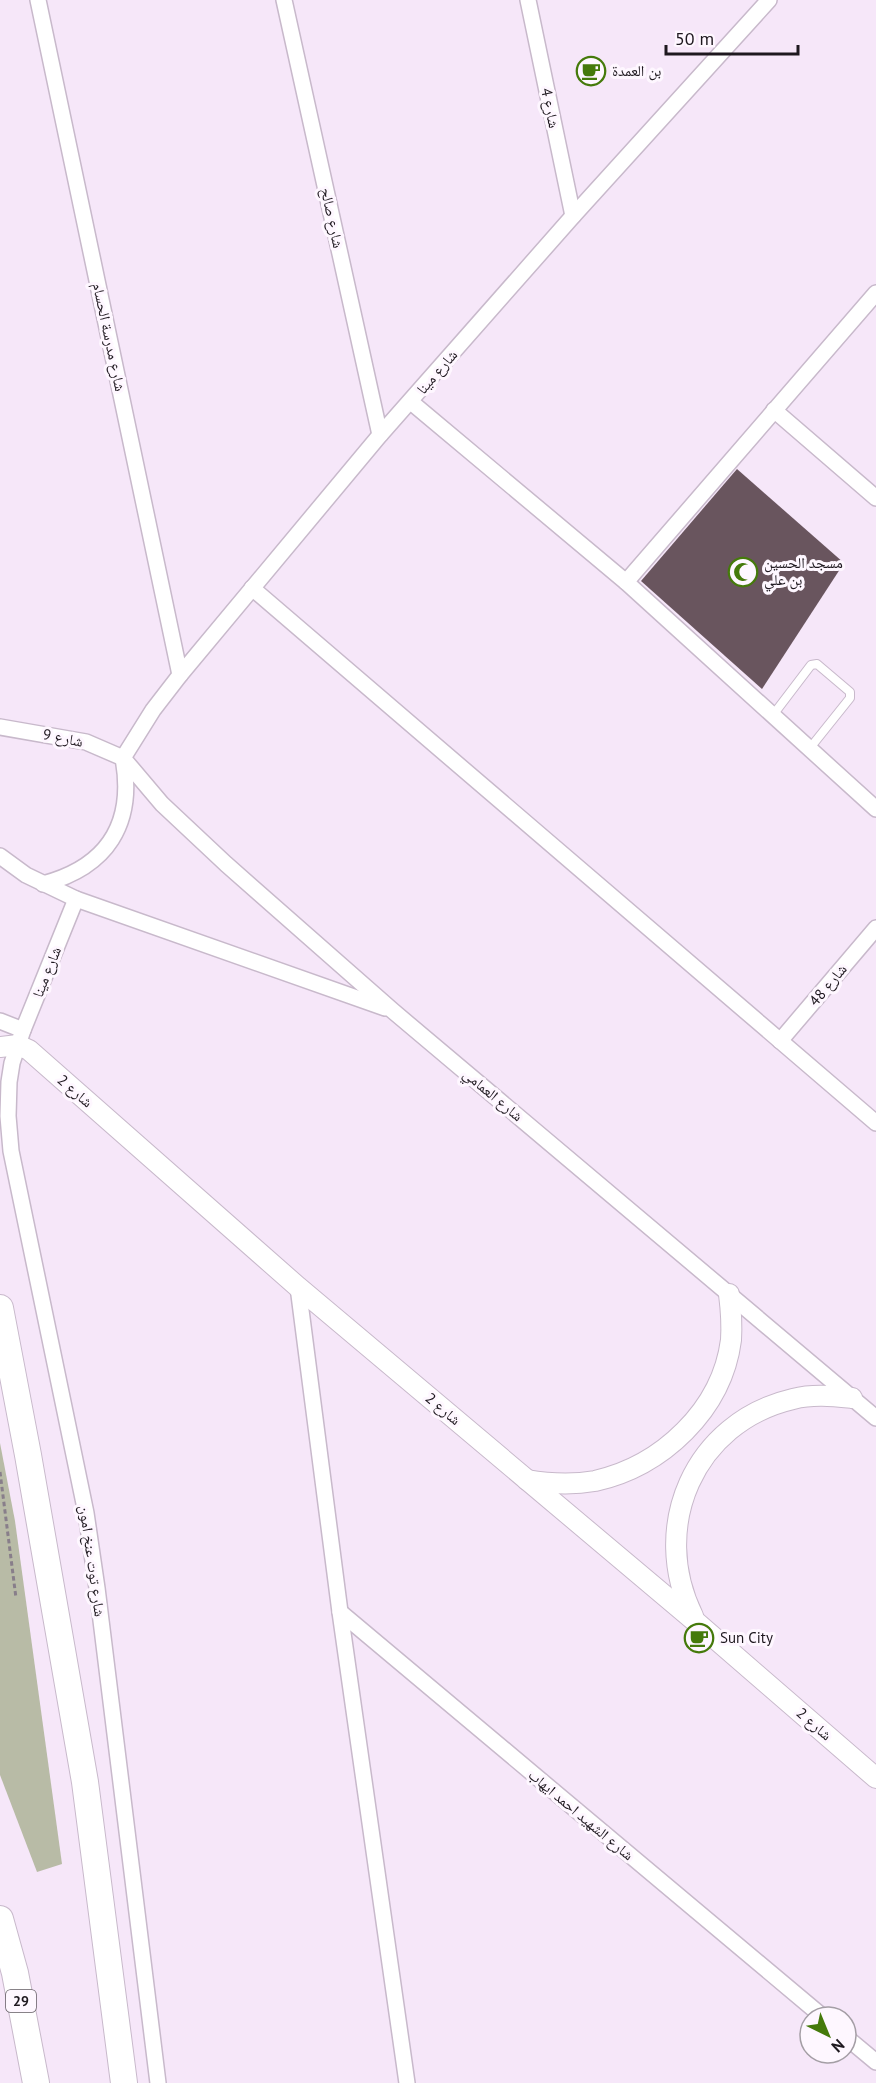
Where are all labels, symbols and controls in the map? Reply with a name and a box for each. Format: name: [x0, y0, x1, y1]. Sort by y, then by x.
scale bar: [666, 18, 798, 56]
text: 50 m: [675, 27, 714, 50]
cafe icon: بن العمدة: [575, 55, 607, 87]
place label: بن العمدة: [612, 61, 661, 81]
street label: شارع 4: [536, 86, 564, 130]
street label: شارع صالح: [316, 186, 348, 250]
street label: شارع مدرسة الحسام: [88, 281, 130, 393]
street label: شارع مينا: [412, 345, 462, 399]
place label: مسجد الحسين بن علي: [764, 553, 843, 592]
mosque icon: مسجد الحسين بن علي: [727, 556, 759, 588]
street label: شارع 9: [41, 724, 85, 752]
street label: شارع مينا: [28, 944, 66, 1000]
street label: شارع 48: [805, 960, 851, 1010]
street label: شارع العمامي: [458, 1064, 527, 1127]
street label: شارع 2: [53, 1070, 97, 1112]
street label: شارع 2: [421, 1388, 465, 1430]
street label: شارع توت عنخ امون: [74, 1504, 110, 1618]
cafe icon: Sun City: [683, 1622, 715, 1654]
place label: Sun City: [720, 1628, 773, 1647]
street label: شارع 2: [792, 1703, 836, 1745]
street label: شارع الشهيد احمد ايهاب: [524, 1765, 638, 1865]
road number: 29: [6, 1990, 36, 2012]
north arrow: [798, 2005, 858, 2065]
text: N: [828, 2035, 849, 2057]

